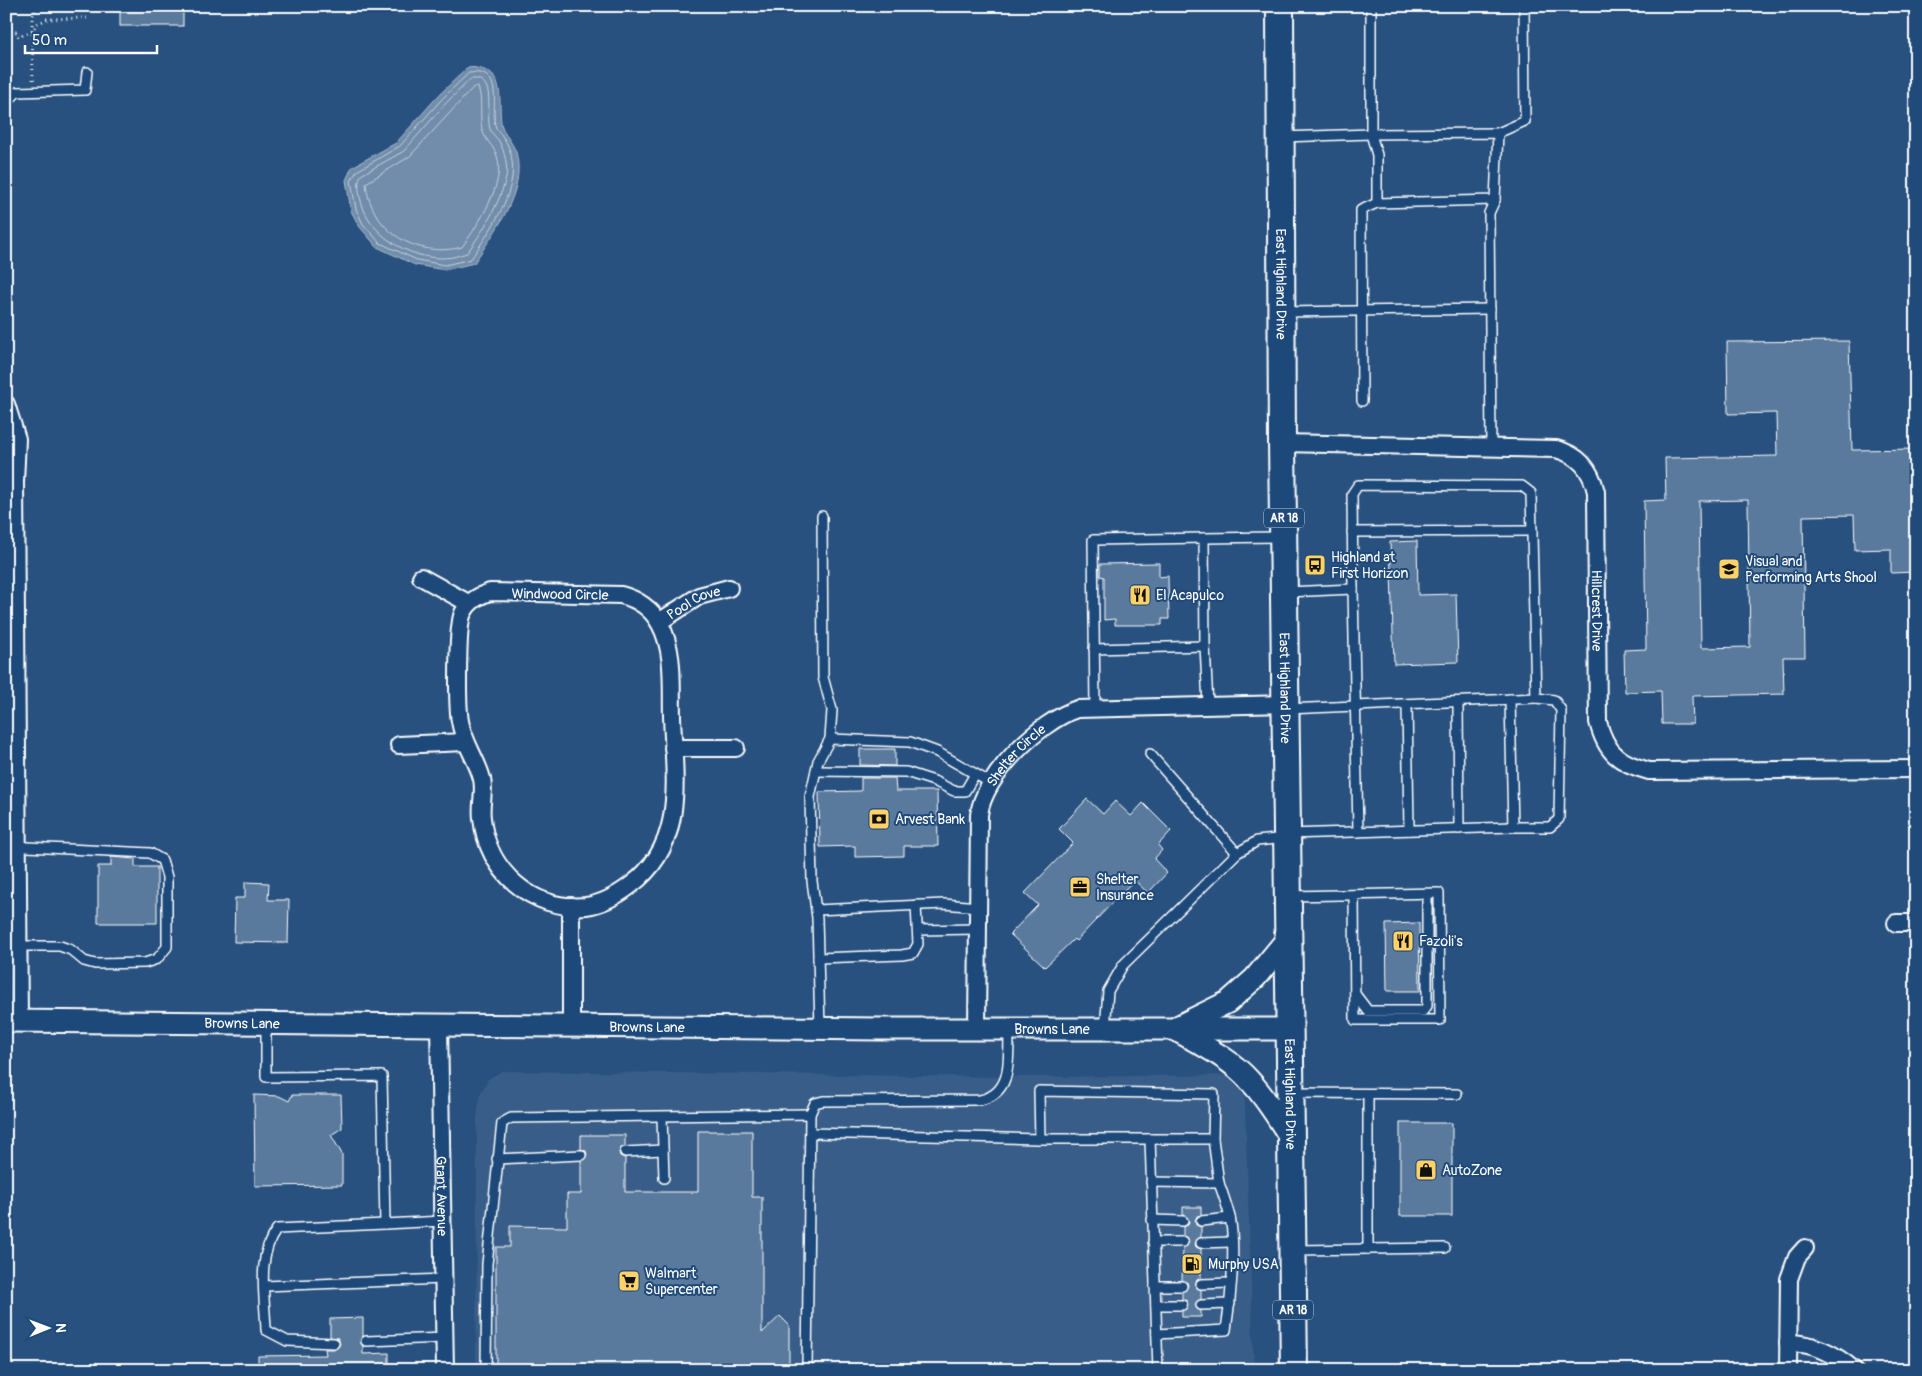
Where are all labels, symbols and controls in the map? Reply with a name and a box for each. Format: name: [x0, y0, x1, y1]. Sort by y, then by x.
scale bar: [25, 22, 158, 54]
text: 50 m: [32, 31, 67, 50]
street label: East Highland Drive: [1272, 228, 1290, 340]
road number: AR 18: [1264, 508, 1304, 528]
place label: Highland at First Horizon: [1331, 549, 1408, 582]
bus stop icon: Highland at First Horizon: [1303, 553, 1327, 577]
place label: Visual and Performing Arts Shool: [1745, 553, 1877, 586]
school or university icon: Visual and Performing Arts Shool: [1717, 557, 1741, 581]
street label: Hillcrest Drive: [1588, 570, 1605, 652]
street label: Pool Cove: [664, 583, 722, 624]
restaurant icon: El Acapulco: [1128, 583, 1152, 607]
street label: Windwood Circle: [511, 585, 609, 604]
place label: El Acapulco: [1156, 587, 1224, 604]
street label: East Highland Drive: [1275, 632, 1294, 744]
street label: Shelter Circle: [983, 721, 1049, 790]
bank icon: Arvest Bank: [867, 807, 891, 831]
place label: Arvest Bank: [895, 811, 965, 828]
place label: Shelter Insurance: [1096, 871, 1154, 904]
office icon: Shelter Insurance: [1068, 875, 1092, 899]
restaurant icon: Fazoli's: [1391, 929, 1415, 953]
place label: Fazoli's: [1419, 933, 1464, 950]
street label: Browns Lane: [204, 1015, 280, 1033]
street label: Browns Lane: [609, 1019, 685, 1036]
street label: Browns Lane: [1014, 1021, 1090, 1038]
street label: East Highland Drive: [1281, 1038, 1299, 1150]
street label: Grant Avenue: [432, 1156, 451, 1236]
shop icon: AutoZone: [1414, 1158, 1438, 1182]
place label: AutoZone: [1442, 1162, 1502, 1179]
fuel station icon: Murphy USA: [1180, 1252, 1204, 1276]
place label: Murphy USA: [1208, 1256, 1279, 1273]
place label: Walmart Supercenter: [645, 1265, 718, 1298]
supermarket icon: Walmart Supercenter: [617, 1269, 641, 1293]
road number: AR 18: [1273, 1300, 1313, 1320]
north arrow: [22, 1304, 72, 1354]
text: N: [52, 1323, 69, 1333]

